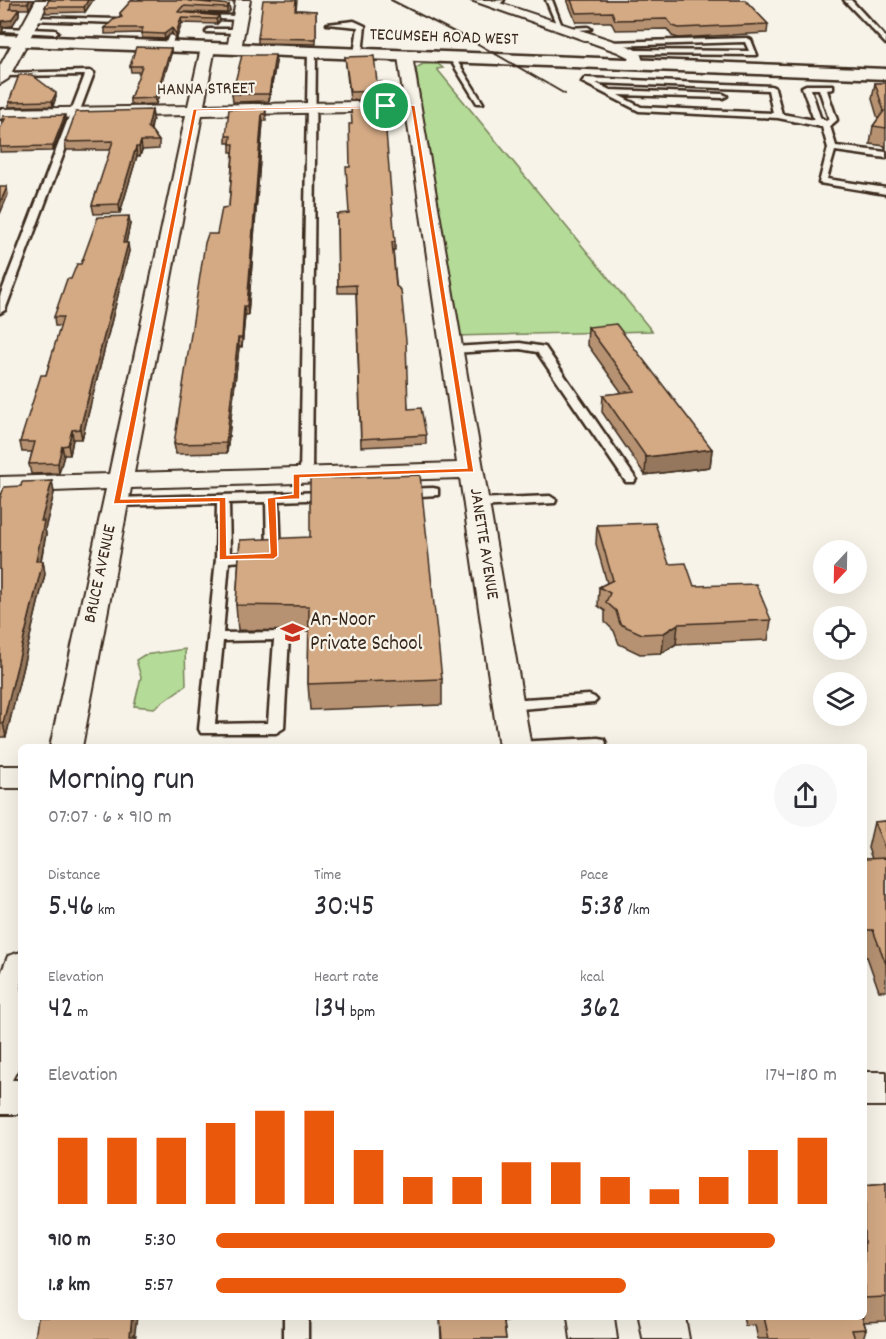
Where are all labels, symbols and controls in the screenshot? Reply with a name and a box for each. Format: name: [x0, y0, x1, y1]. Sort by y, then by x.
street label: TECUMSEH ROAD WEST: [369, 23, 519, 53]
street label: HANNA STREET: [157, 77, 255, 103]
pin: [360, 80, 411, 131]
icon: arrive: [369, 89, 402, 122]
street label: JANETTE AVENUE: [462, 486, 504, 602]
street label: BRUCE AVENUE: [78, 523, 124, 625]
north arrow: [813, 540, 867, 594]
map controls: [813, 540, 867, 726]
place label: An-Noor Private School: [310, 606, 423, 660]
button: locate: [813, 606, 867, 660]
school or university icon: An-Noor Private School: [279, 620, 305, 646]
button: layers: [813, 672, 867, 726]
text: Morning run: [48, 758, 195, 805]
button: share: [774, 764, 837, 827]
text: 07:07 · 6 × 910 m: [48, 804, 172, 832]
text: Distance: [48, 864, 100, 887]
text: Time: [314, 864, 341, 887]
text: Pace: [580, 864, 608, 887]
text: 5.46: [48, 887, 94, 930]
text: 30:45: [314, 887, 375, 930]
text: 5:38: [580, 887, 624, 930]
text: km: [94, 899, 115, 922]
text: /km: [624, 899, 650, 922]
text: Elevation: [48, 966, 104, 989]
text: Heart rate: [314, 966, 379, 989]
text: kcal: [580, 966, 604, 989]
text: 42: [48, 989, 74, 1032]
text: 134: [314, 989, 346, 1032]
text: 362: [580, 989, 621, 1032]
text: m: [74, 1001, 88, 1024]
text: bpm: [346, 1001, 375, 1024]
text: Elevation: [48, 1062, 118, 1090]
text: 174–180 m: [765, 1062, 837, 1090]
text: 910 m: [48, 1227, 91, 1255]
text: 5:30: [144, 1227, 176, 1255]
text: 1.8 km: [48, 1272, 90, 1300]
text: 5:57: [144, 1272, 174, 1300]

